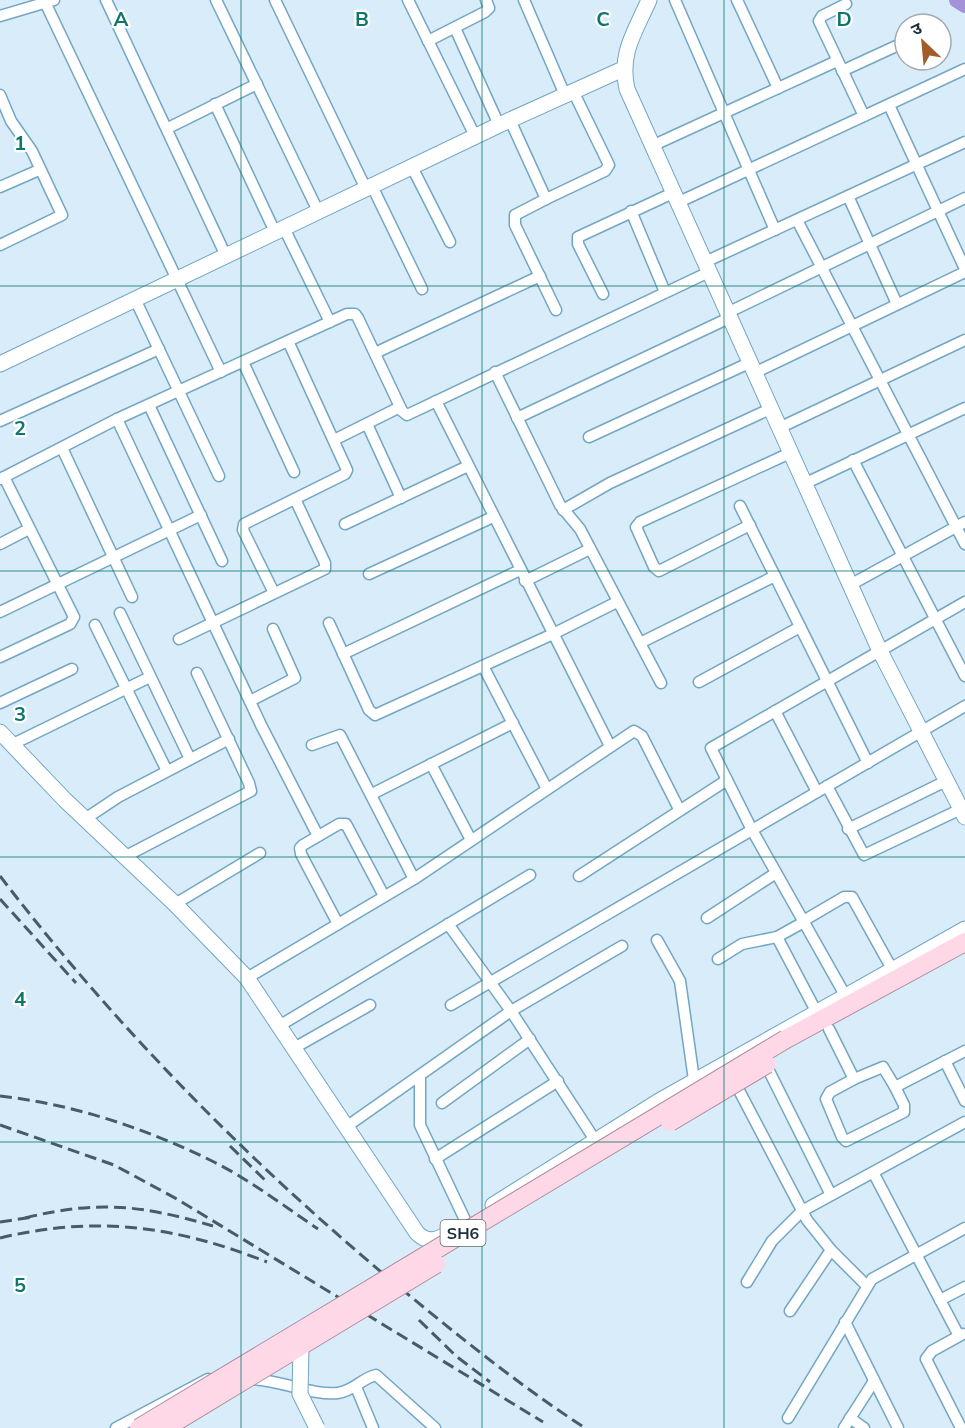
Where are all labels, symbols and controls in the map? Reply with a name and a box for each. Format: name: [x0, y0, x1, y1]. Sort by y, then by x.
text: A: [114, 6, 129, 31]
text: B: [355, 6, 369, 31]
text: C: [596, 6, 610, 31]
text: D: [836, 6, 852, 31]
north arrow: [893, 12, 953, 72]
text: उ: [908, 17, 926, 40]
text: 1: [14, 130, 26, 155]
text: 2: [14, 415, 26, 440]
text: 3: [14, 701, 26, 726]
text: 4: [14, 986, 26, 1011]
road number: SH6: [440, 1220, 486, 1246]
text: 5: [14, 1272, 26, 1297]

